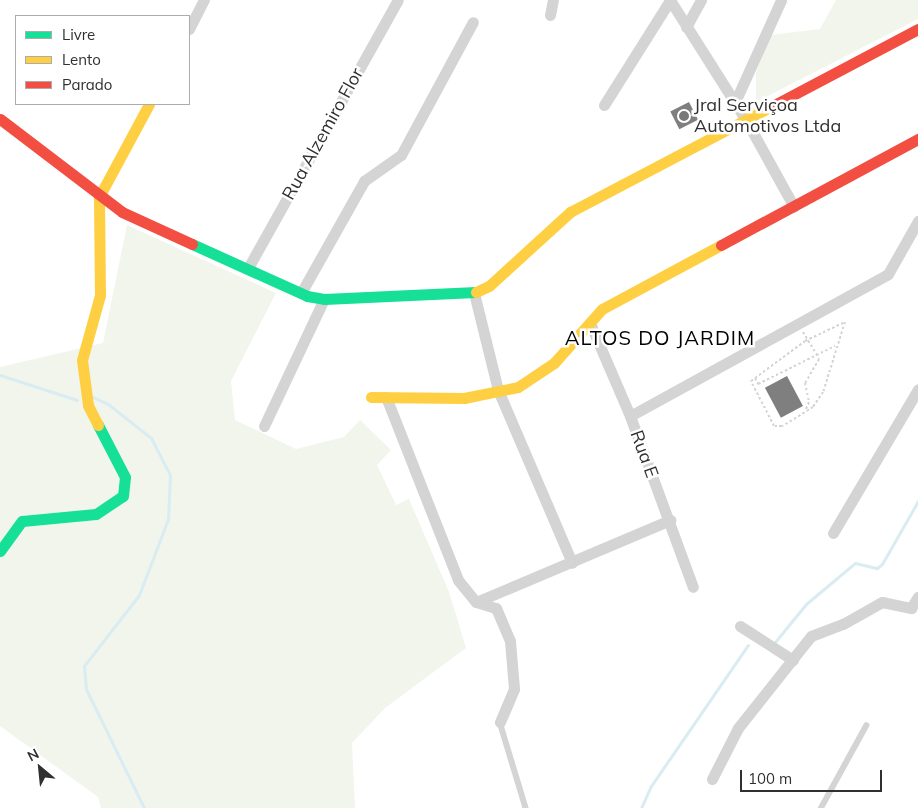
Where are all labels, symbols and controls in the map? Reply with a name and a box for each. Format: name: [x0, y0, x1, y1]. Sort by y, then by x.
legend: [15, 15, 190, 105]
text: Livre: [62, 25, 95, 44]
text: Lento: [62, 50, 101, 69]
street label: Rua Alzemiro Flor: [278, 64, 368, 204]
text: Parado: [62, 75, 112, 94]
place label: Jral Serviçoa Automotivos Ltda: [694, 95, 841, 138]
marker: Jral Serviçoa Automotivos Ltda: [678, 110, 690, 122]
district label: ALTOS DO JARDIM: [563, 325, 757, 349]
street label: Rua E: [625, 427, 663, 481]
north arrow: [15, 743, 65, 793]
text: N: [24, 744, 42, 765]
scale bar: [743, 760, 886, 792]
text: 100 m: [748, 769, 792, 788]

